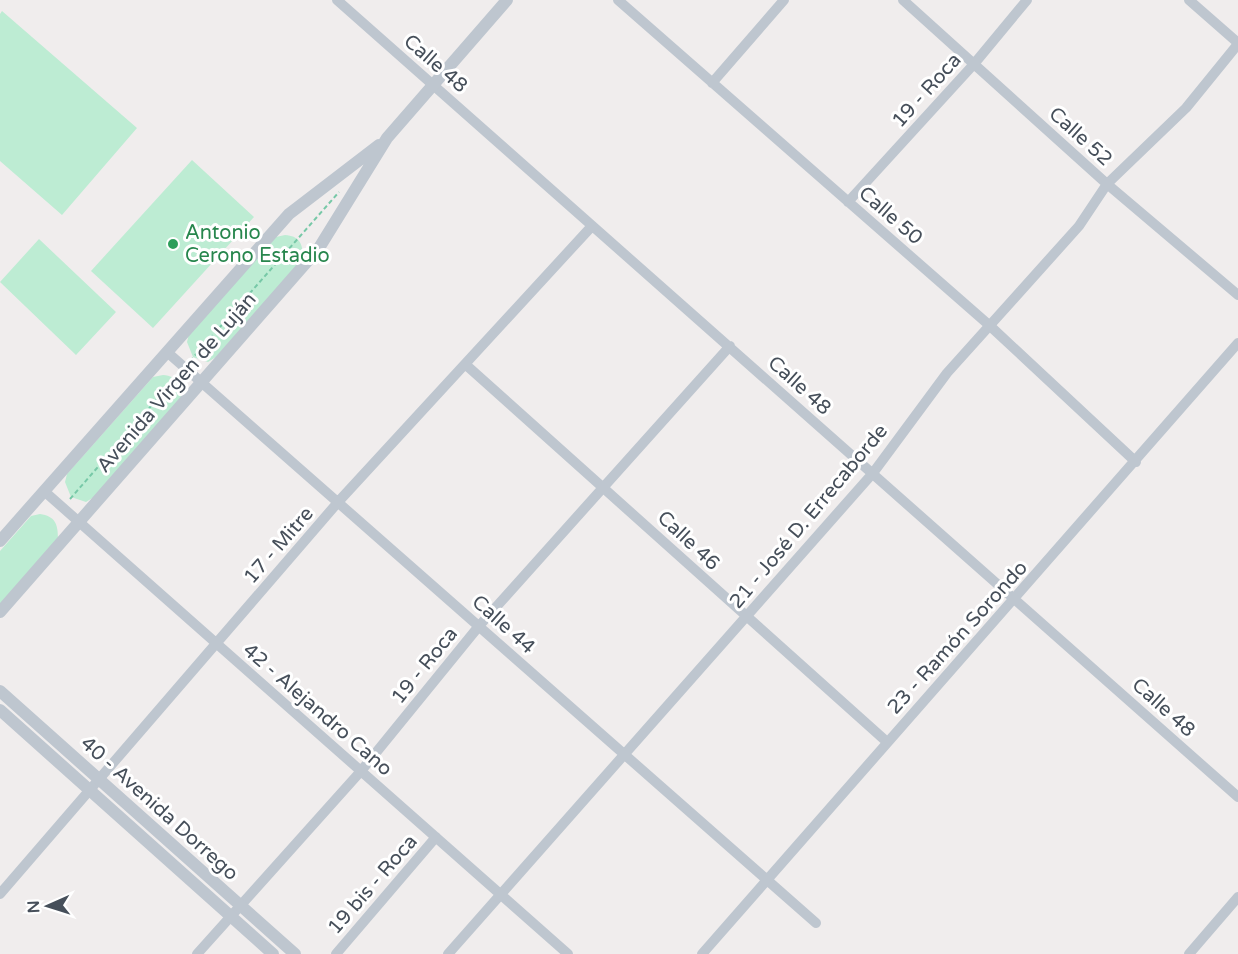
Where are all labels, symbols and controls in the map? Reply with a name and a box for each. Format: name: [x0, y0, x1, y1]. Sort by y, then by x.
street label: Calle 48: [399, 30, 472, 98]
street label: 19 - Roca: [887, 48, 966, 133]
street label: Calle 52: [1044, 102, 1117, 171]
street label: Calle 50: [854, 182, 927, 250]
place label: Antonio Cerono Estadio: [185, 221, 330, 268]
marker: Antonio Cerono Estadio: [166, 237, 180, 251]
street label: Avenida Virgen de Luján: [92, 288, 262, 478]
street label: Calle 48: [763, 351, 836, 420]
street label: 21 - José D. Errecaborde: [725, 420, 893, 614]
street label: 17 - Mitre: [239, 502, 319, 589]
street label: Calle 46: [652, 506, 725, 576]
street label: 23 - Ramón Sorondo: [883, 556, 1033, 719]
street label: Calle 44: [467, 590, 540, 659]
street label: 19 - Roca: [387, 622, 463, 709]
street label: 42 - Alejandro Cano: [238, 638, 397, 781]
street label: Calle 48: [1127, 673, 1200, 742]
street label: 40 - Avenida Dorrego: [76, 732, 243, 886]
street label: 19 bis - Roca: [323, 830, 423, 939]
north arrow: [18, 876, 78, 936]
text: N: [24, 900, 44, 914]

